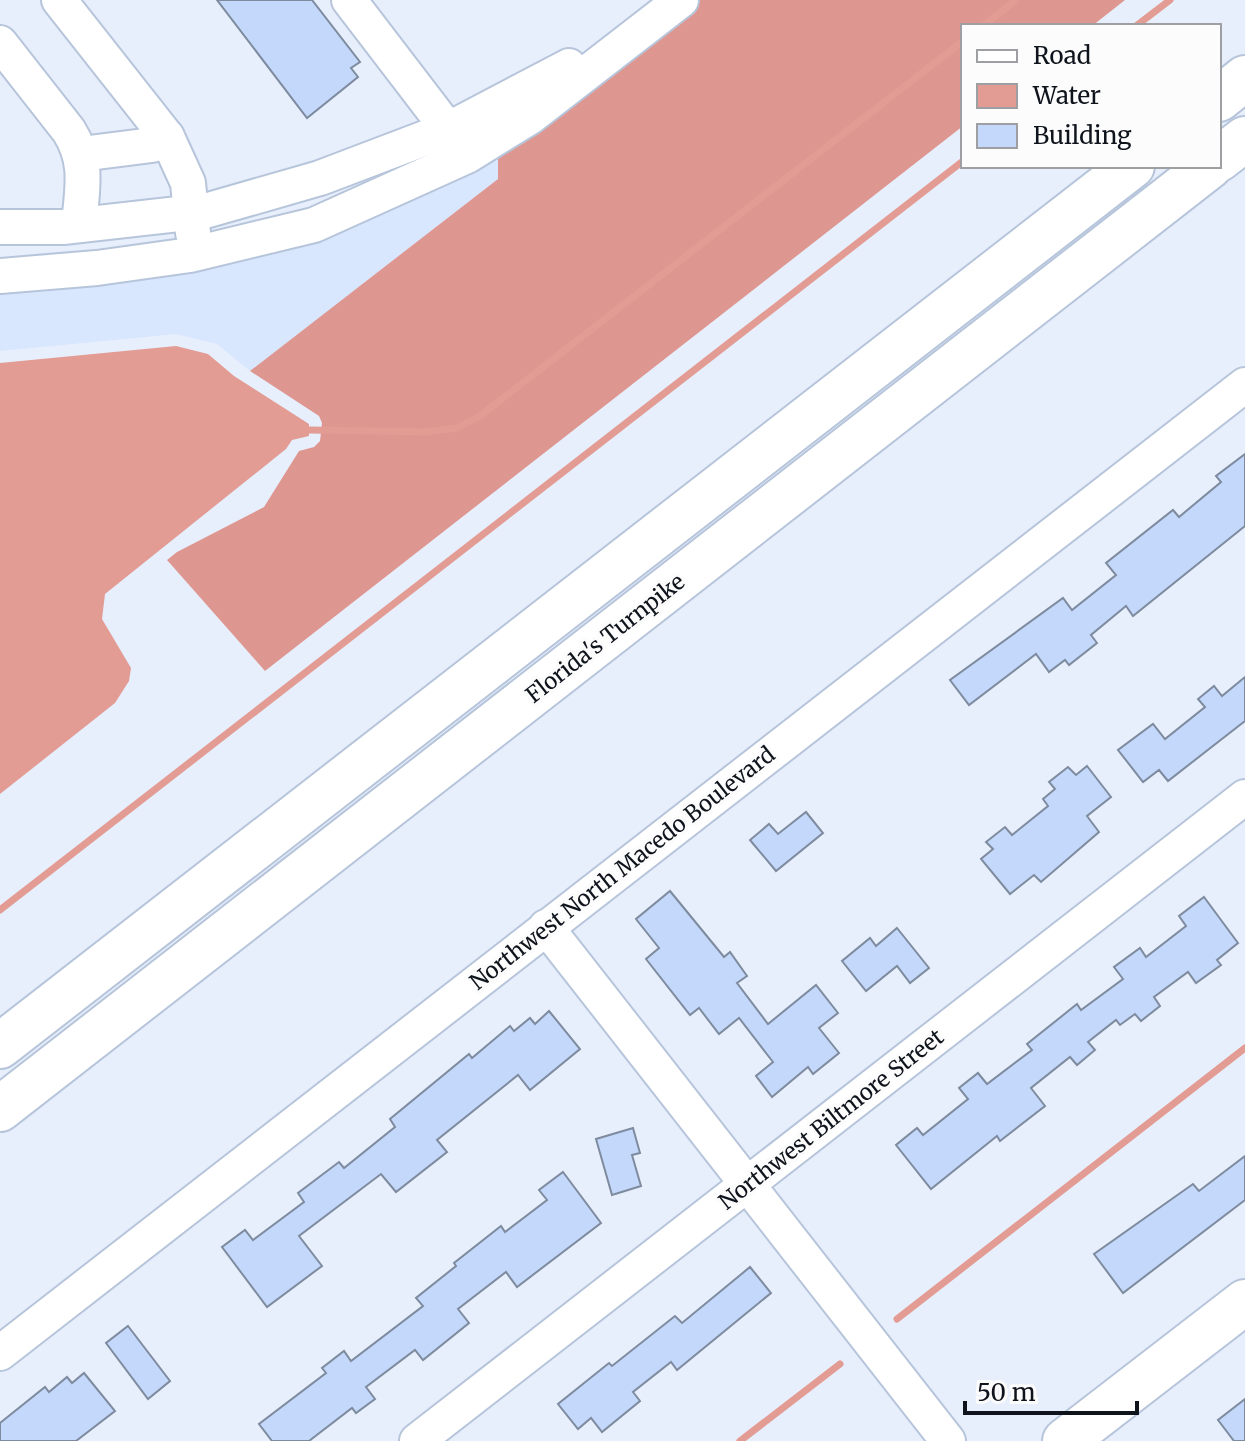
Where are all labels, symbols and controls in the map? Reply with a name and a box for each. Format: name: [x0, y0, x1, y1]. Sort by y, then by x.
legend: [961, 24, 1221, 168]
text: Road: [1033, 40, 1091, 71]
text: Water: [1032, 80, 1101, 111]
text: Building: [1033, 120, 1132, 151]
street label: Florida's Turnpike: [520, 567, 690, 709]
street label: Northwest North Macedo Boulevard: [464, 740, 780, 996]
street label: Northwest Biltmore Street: [713, 1022, 949, 1215]
scale bar: [965, 1365, 1137, 1415]
text: 50 m: [977, 1377, 1036, 1408]

